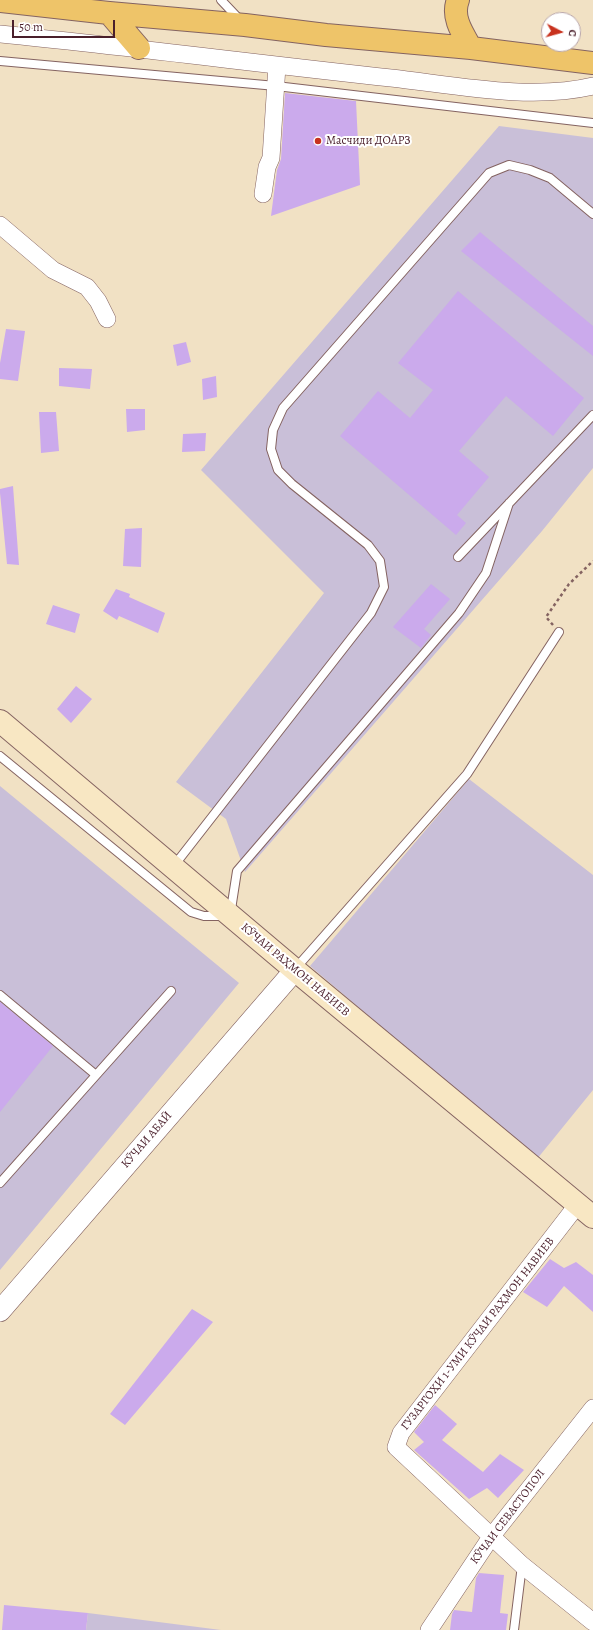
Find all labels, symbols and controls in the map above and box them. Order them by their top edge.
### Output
scale bar [14,12,117,38]
north arrow [541,12,581,52]
text: 50 m [19,19,43,35]
text: С [565,29,580,37]
place label: Масчиди ДОАРЗ [326,134,411,148]
marker: Масчиди ДОАРЗ [313,136,323,146]
street label: КӮЧАИ РАҲМОН НАБИЕВ [238,920,352,1020]
street label: КӮЧАИ АБАӢ [119,1109,175,1171]
street label: ГУЗАРГОҲИ 1-УМИ КӮЧАИ РАҲМОН НАВИЕВ [398,1235,558,1433]
street label: КӮЧАИ СЕВАСТОПОЛ [468,1467,548,1567]

